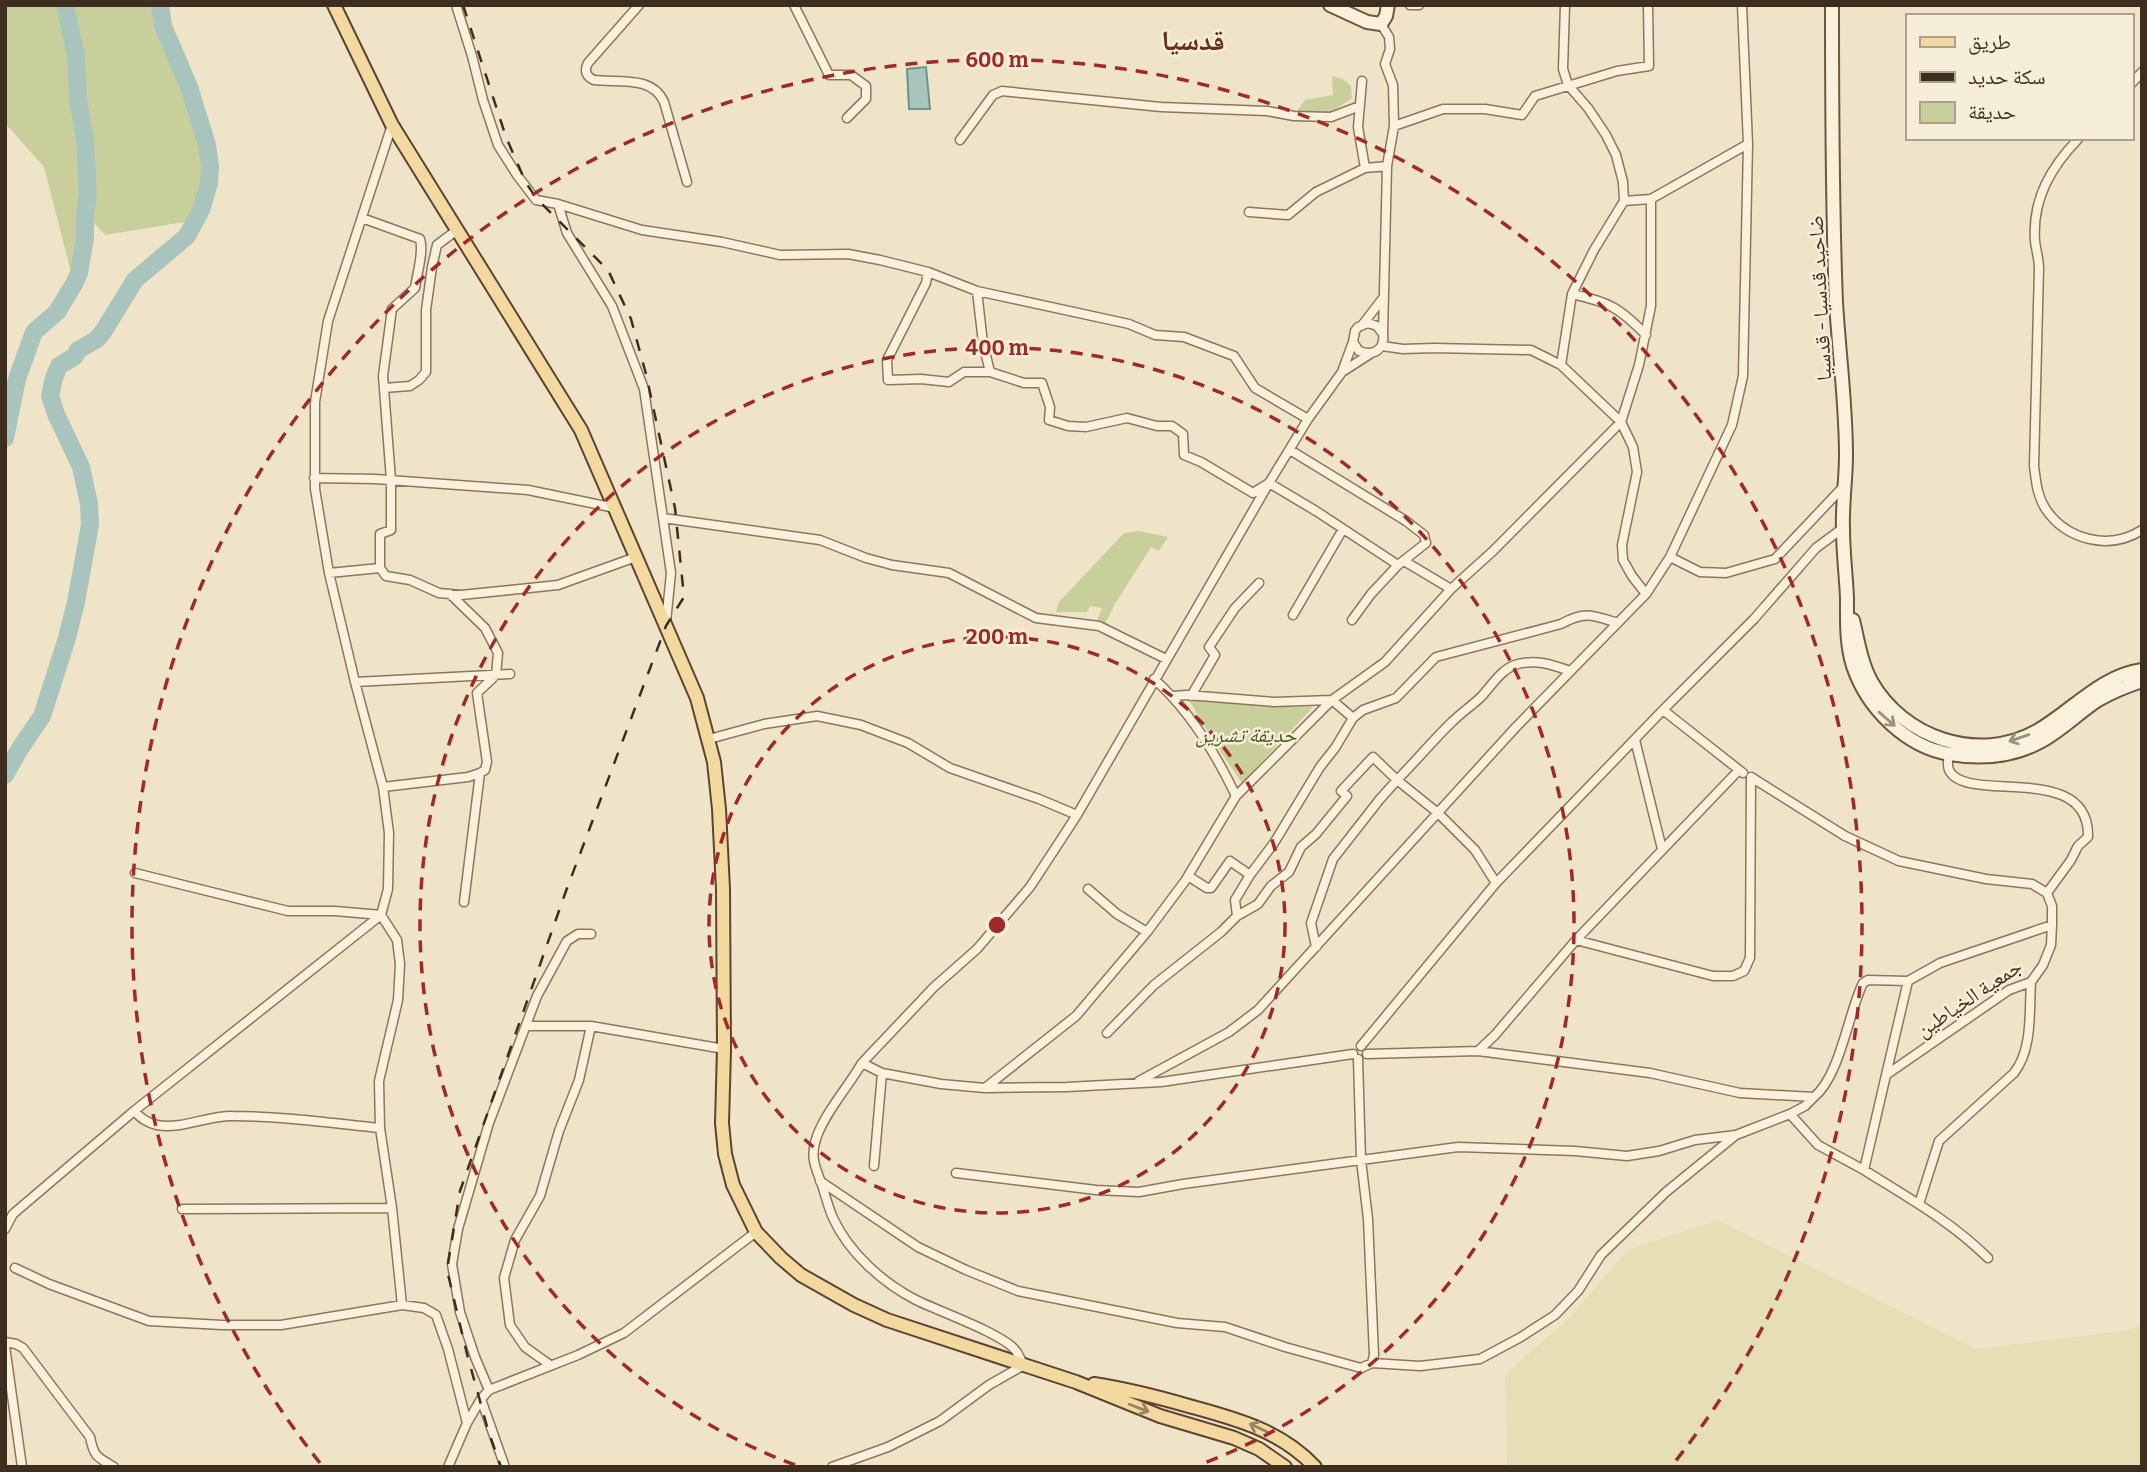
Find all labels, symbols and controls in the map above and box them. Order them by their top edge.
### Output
legend [1906,14,2133,140]
district label: قدسيا [1161,24,1225,57]
text: طريق [1968,29,2011,55]
text: 600 m [966,47,1028,73]
text: سكة حديد [1968,64,2046,90]
text: حديقة [1968,99,2016,125]
street label: ضاحيد قدسيا - قدسيا [1803,215,1837,381]
text: 400 m [965,335,1029,361]
text: 200 m [966,624,1028,650]
one-way arrow [1878,711,1896,727]
park label: حديقة تشرين [1195,722,1297,748]
one-way arrow [2008,733,2030,745]
centre of rings [985,913,1009,937]
street label: جمعية الخياطين [1911,953,2027,1043]
one-way arrow [1128,1402,1150,1415]
one-way arrow [1249,1421,1271,1434]

